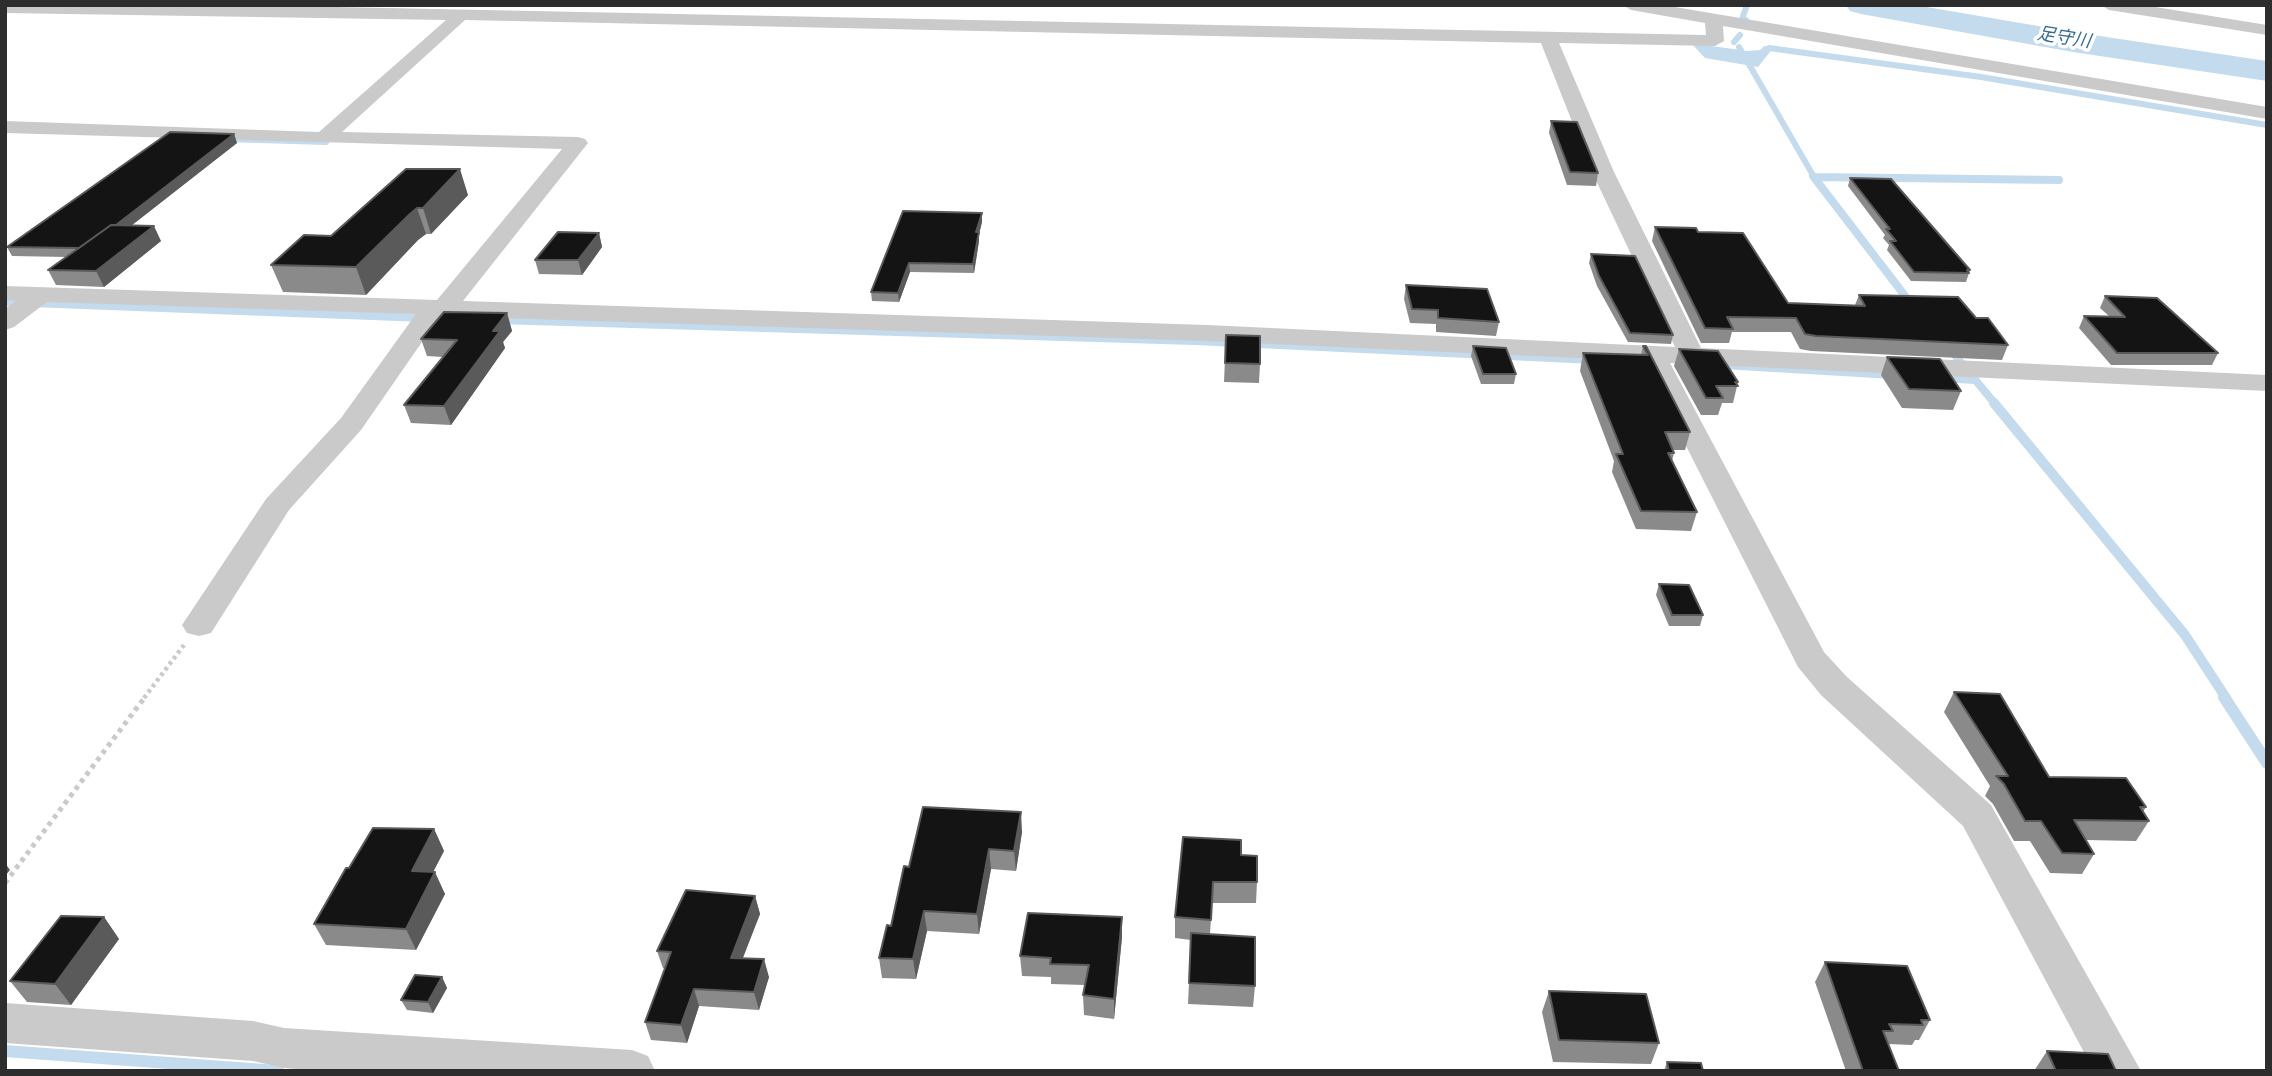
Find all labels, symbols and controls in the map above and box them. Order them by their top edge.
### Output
water label: 足守川 [2036,23,2092,53]

